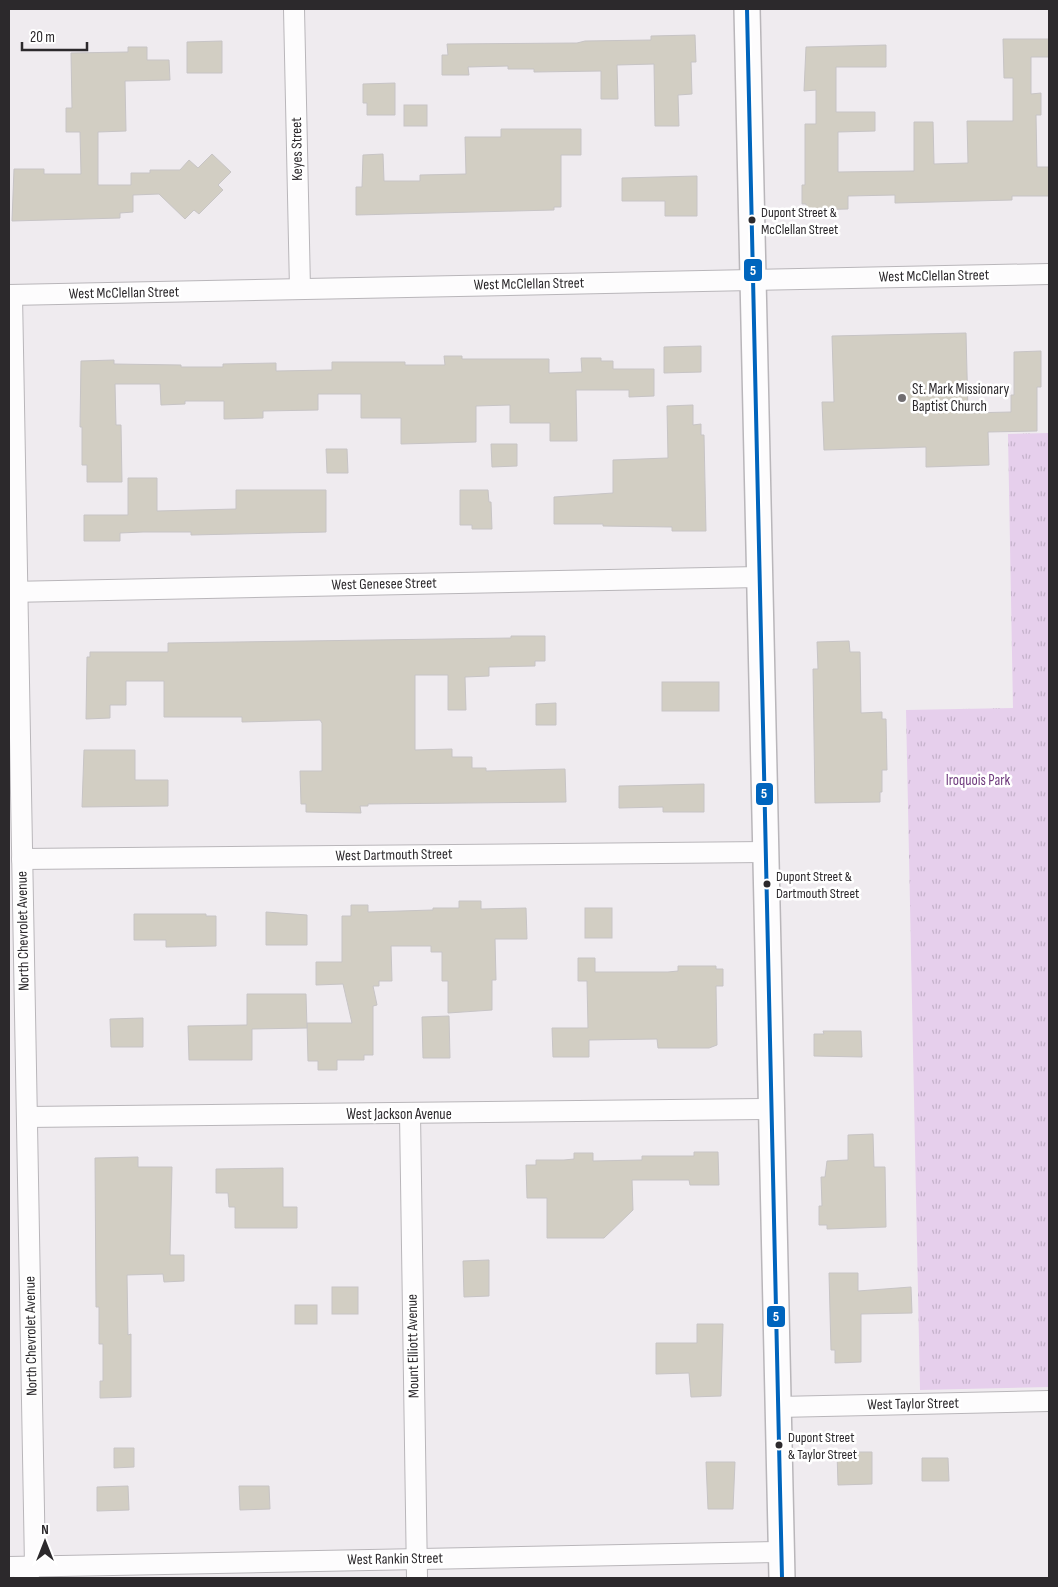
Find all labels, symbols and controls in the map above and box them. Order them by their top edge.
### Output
scale bar [22,20,88,52]
text: 20 m [30,28,55,47]
street label: Keyes Street [287,117,307,181]
place label: Dupont Street & McClellan Street [761,204,838,238]
marker: Dupont Street & McClellan Street [747,215,757,225]
line badge: 5 [743,258,763,282]
text: 5 [750,262,756,279]
street label: West McClellan Street [878,266,990,286]
street label: West McClellan Street [473,274,585,294]
street label: West McClellan Street [68,283,180,303]
place label: St. Mark Missionary Baptist Church [912,380,1009,416]
marker: St. Mark Missionary Baptist Church [896,392,908,404]
street label: West Genesee Street [331,574,437,594]
park label: Iroquois Park [946,771,1011,790]
line badge: 5 [755,782,774,806]
text: 5 [761,785,767,802]
street label: West Dartmouth Street [335,844,453,866]
place label: Dupont Street & Dartmouth Street [776,868,859,902]
street label: North Chevrolet Avenue [12,871,34,991]
marker: Dupont Street & Dartmouth Street [762,879,772,889]
street label: West Jackson Avenue [346,1105,452,1124]
street label: North Chevrolet Avenue [20,1276,42,1396]
street label: Mount Elliott Avenue [403,1294,423,1398]
line badge: 5 [766,1305,786,1328]
text: 5 [773,1308,779,1325]
street label: West Taylor Street [867,1394,959,1414]
place label: Dupont Street & Taylor Street [788,1429,857,1463]
marker: Dupont Street & Taylor Street [774,1440,784,1450]
north arrow [20,1517,70,1567]
text: N [41,1521,49,1538]
street label: West Rankin Street [347,1549,443,1569]

